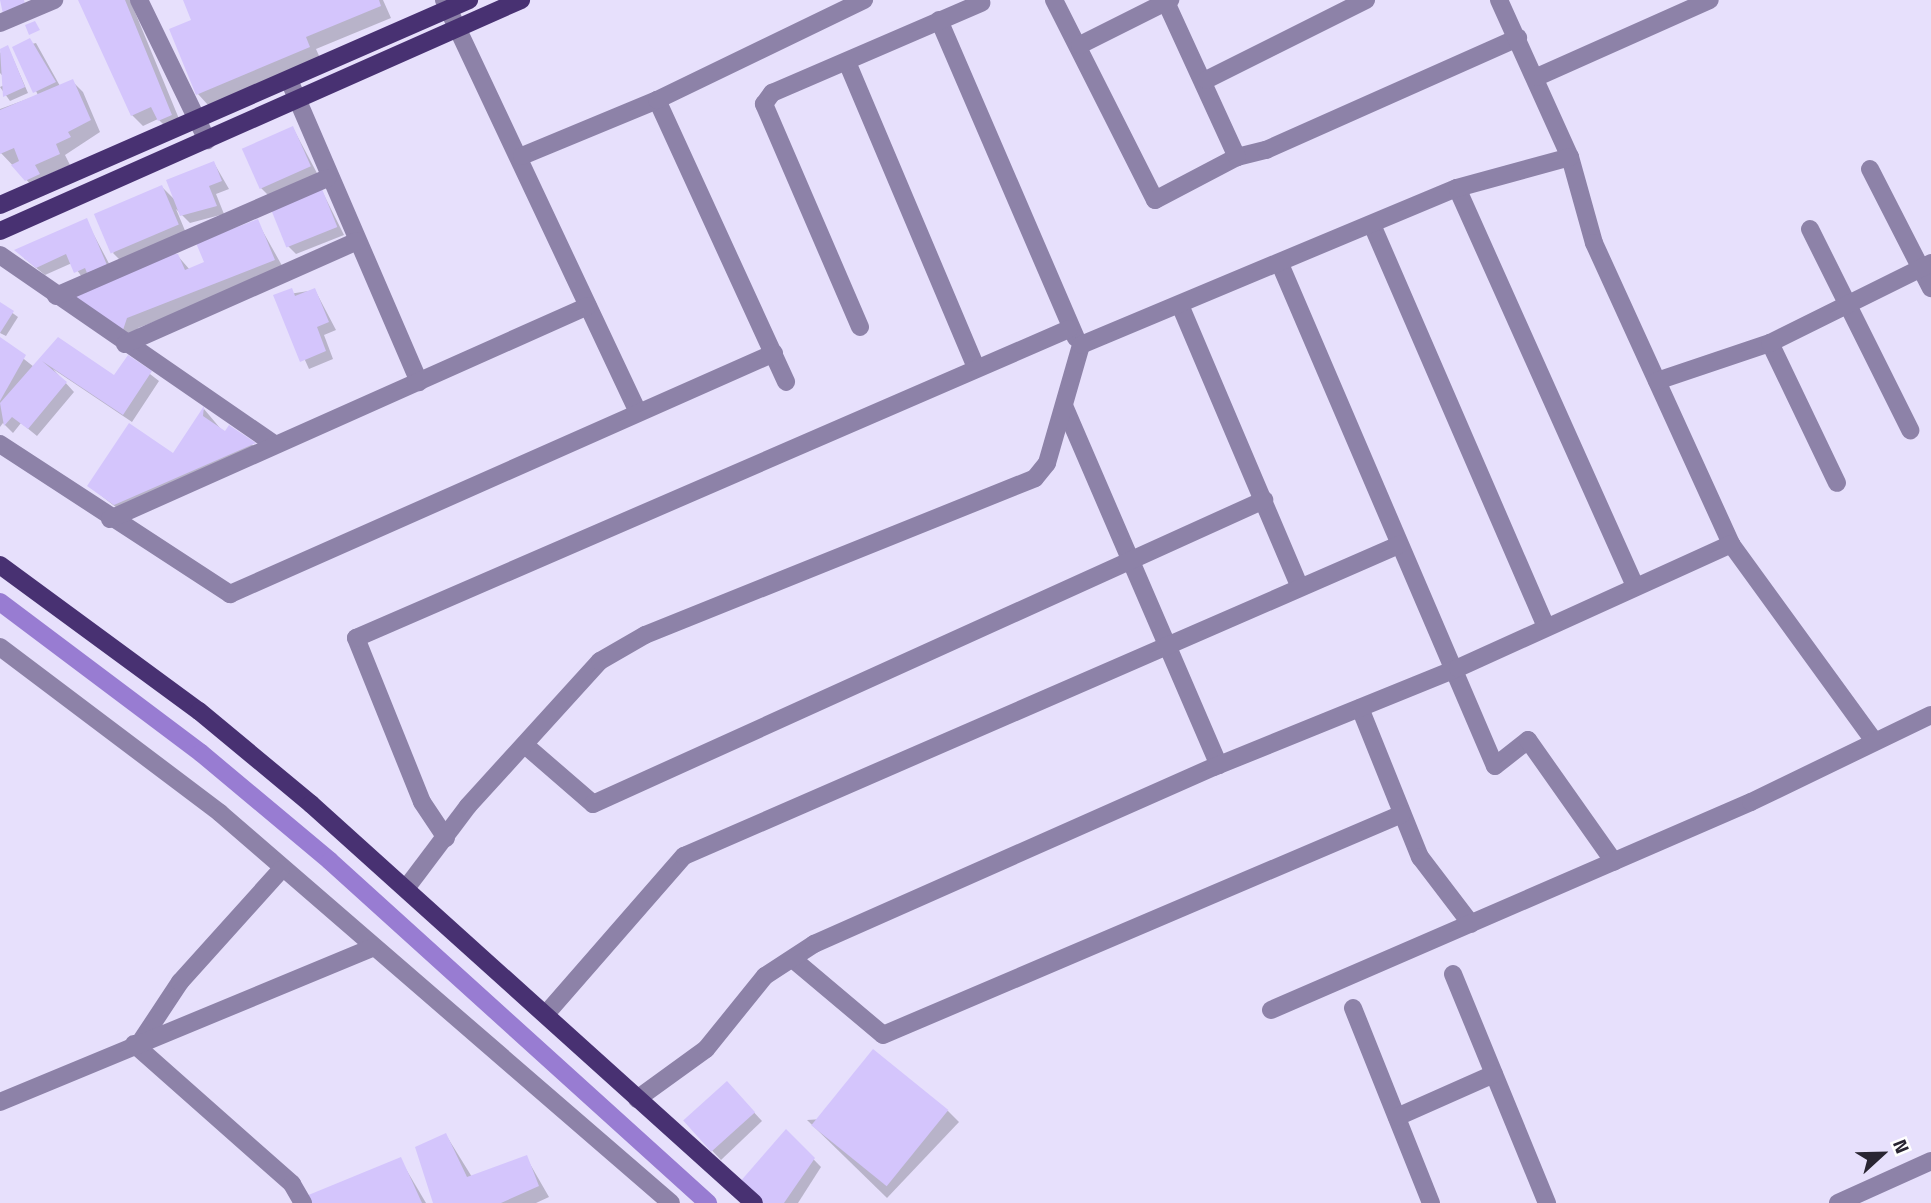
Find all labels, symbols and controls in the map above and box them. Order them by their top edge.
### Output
north arrow [1847,1119,1917,1189]
text: N [1886,1134,1918,1157]

